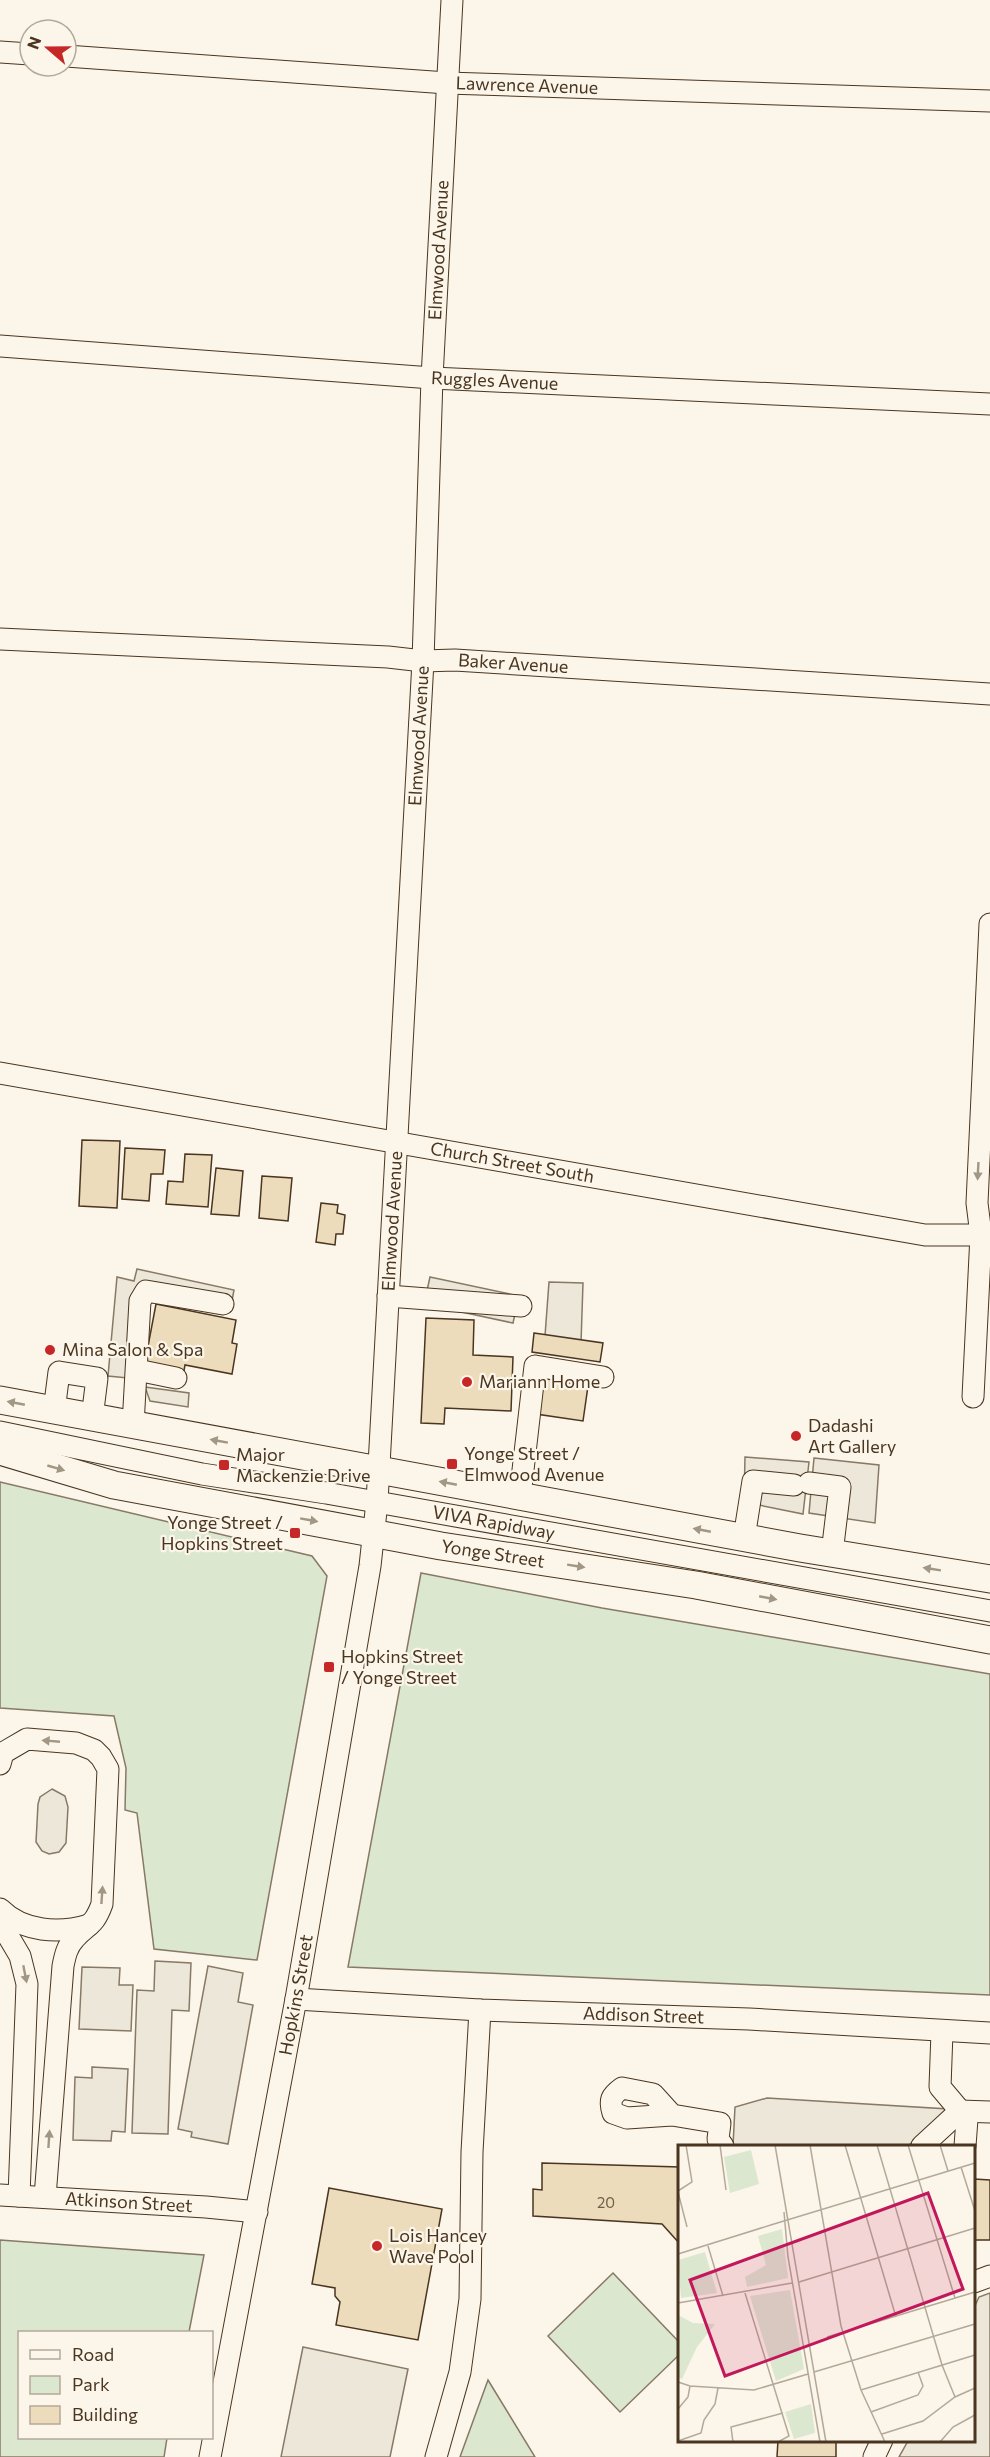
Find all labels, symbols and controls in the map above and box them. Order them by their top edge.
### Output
north arrow [18,18,78,78]
text: N [22,34,44,52]
street label: Lawrence Avenue [455,71,599,98]
street label: Elmwood Avenue [423,180,452,321]
street label: Ruggles Avenue [431,366,559,394]
street label: Baker Avenue [457,648,569,677]
street label: Elmwood Avenue [403,665,433,806]
street label: Church Street South [429,1137,596,1187]
street label: Elmwood Avenue [377,1150,406,1292]
one-way arrow [974,1161,983,1180]
place label: Mina Salon & Spa [62,1338,203,1360]
marker: Mina Salon & Spa [43,1343,57,1357]
place label: Mariann Home [479,1370,600,1392]
marker: Mariann Home [460,1375,474,1389]
one-way arrow [7,1398,26,1407]
place label: Dadashi Art Gallery [808,1414,896,1457]
marker: Dadashi Art Gallery [789,1429,803,1443]
one-way arrow [209,1436,228,1445]
place label: Yonge Street / Elmwood Avenue [464,1442,604,1485]
place label: Major Mackenzie Drive [236,1443,371,1486]
marker: Yonge Street / Elmwood Avenue [445,1457,459,1471]
marker: Major Mackenzie Drive [217,1458,231,1472]
one-way arrow [47,1464,65,1473]
one-way arrow [438,1478,457,1487]
street label: VIVA Rapidway [431,1500,557,1544]
place label: Yonge Street / Hopkins Street [161,1511,283,1554]
one-way arrow [299,1516,318,1525]
one-way arrow [692,1525,711,1534]
marker: Yonge Street / Hopkins Street [288,1526,302,1540]
street label: Yonge Street [440,1534,546,1572]
one-way arrow [567,1562,586,1571]
one-way arrow [923,1565,942,1574]
one-way arrow [759,1594,778,1603]
place label: Hopkins Street / Yonge Street [341,1645,463,1688]
marker: Hopkins Street / Yonge Street [322,1660,336,1674]
one-way arrow [42,1736,61,1746]
one-way arrow [97,1886,107,1905]
street label: Hopkins Street [274,1933,317,2057]
one-way arrow [21,1965,30,1984]
street label: Addison Street [583,2001,705,2027]
one-way arrow [44,2130,54,2149]
inset map [678,2145,975,2442]
street label: Atkinson Street [65,2187,193,2216]
house number: 20 [597,2193,615,2211]
place label: Lois Hancey Wave Pool [389,2224,487,2267]
marker: Lois Hancey Wave Pool [370,2239,384,2253]
legend [18,2331,213,2439]
text: Road [72,2343,114,2365]
text: Park [72,2373,110,2395]
text: Building [72,2403,138,2425]

